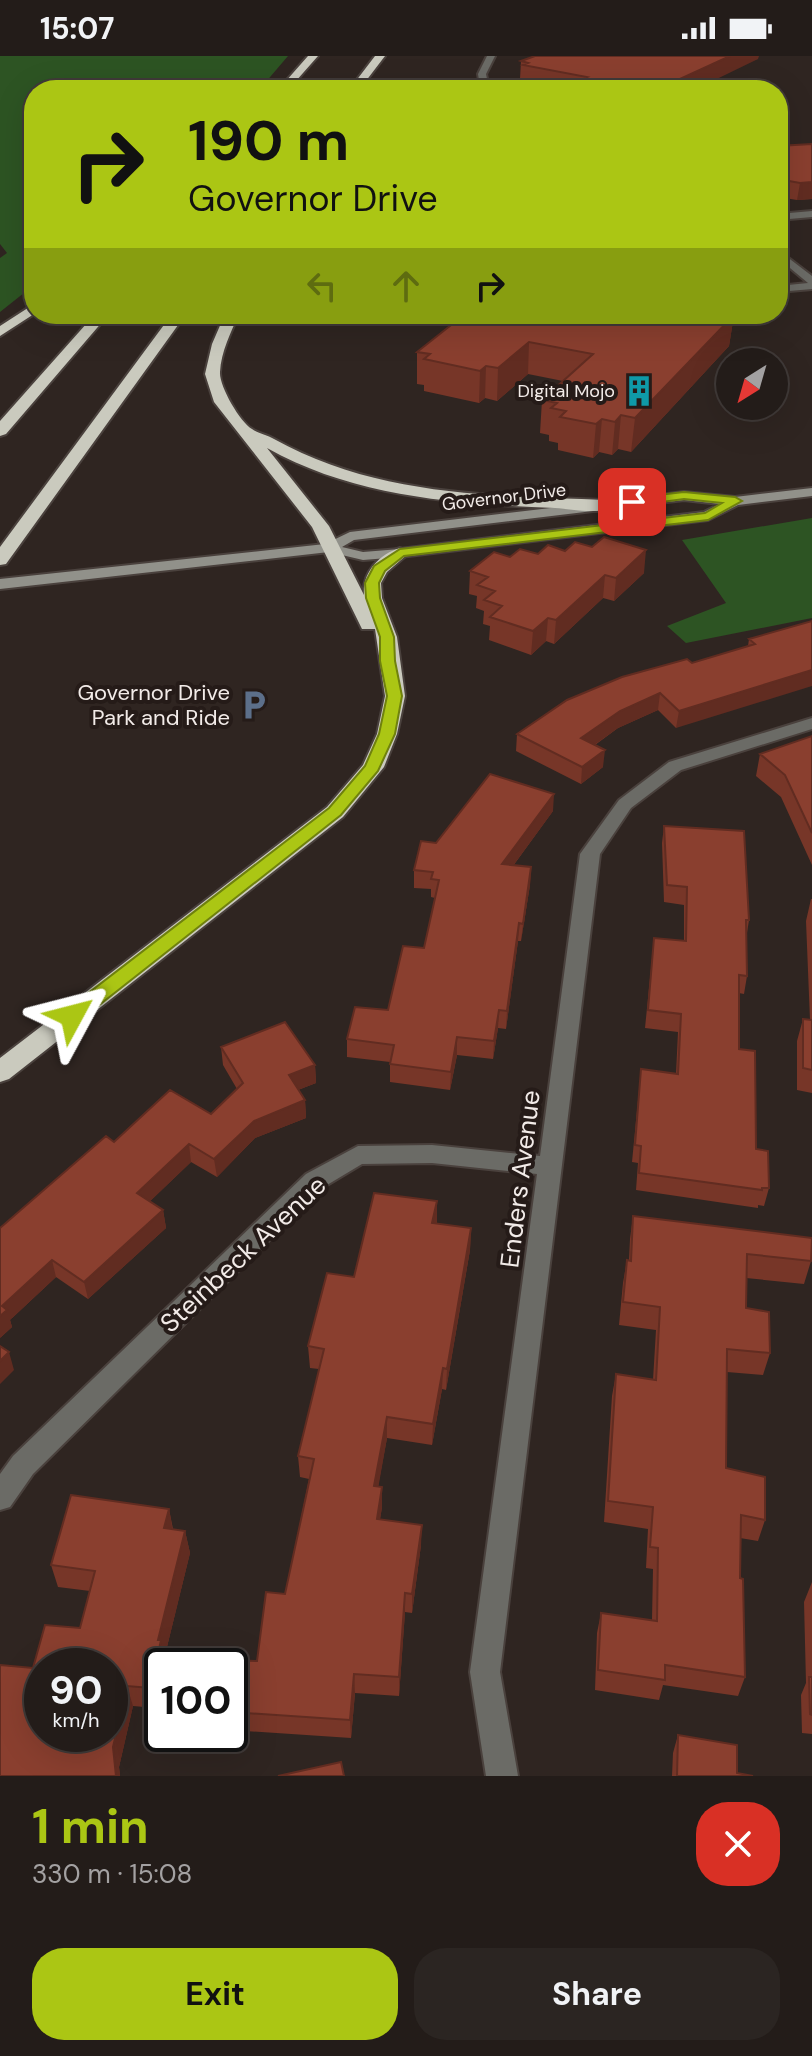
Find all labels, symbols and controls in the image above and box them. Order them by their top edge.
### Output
text: 15:07 [40,9,114,48]
text: 190 m [188,104,349,177]
icon: right [56,112,160,216]
text: Governor Drive [188,175,438,222]
icon: left [300,264,344,308]
icon: ahead [384,264,428,308]
icon: right [468,264,512,308]
north arrow [716,348,788,420]
map controls [716,348,788,420]
building icon: Digital Mojo [622,374,656,408]
place label: Digital Mojo [517,379,615,403]
pin [598,468,666,536]
street label: Governor Drive [441,477,567,517]
icon: arrive [610,480,654,524]
place label: Governor Drive Park and Ride [77,678,230,732]
parking icon: Governor Drive Park and Ride [237,688,271,722]
position arrow [30,974,114,1058]
street label: Enders Avenue [492,1088,548,1270]
street label: Steinbeck Avenue [153,1168,333,1340]
speed limit sign: 100 [144,1648,248,1752]
text: 90 [49,1664,103,1716]
text: km/h [52,1707,100,1733]
text: 1 min [32,1795,149,1858]
button: close [696,1802,780,1886]
text: 330 m · 15:08 [32,1857,192,1891]
button: Exit [32,1948,398,2040]
button: Share [414,1948,780,2040]

